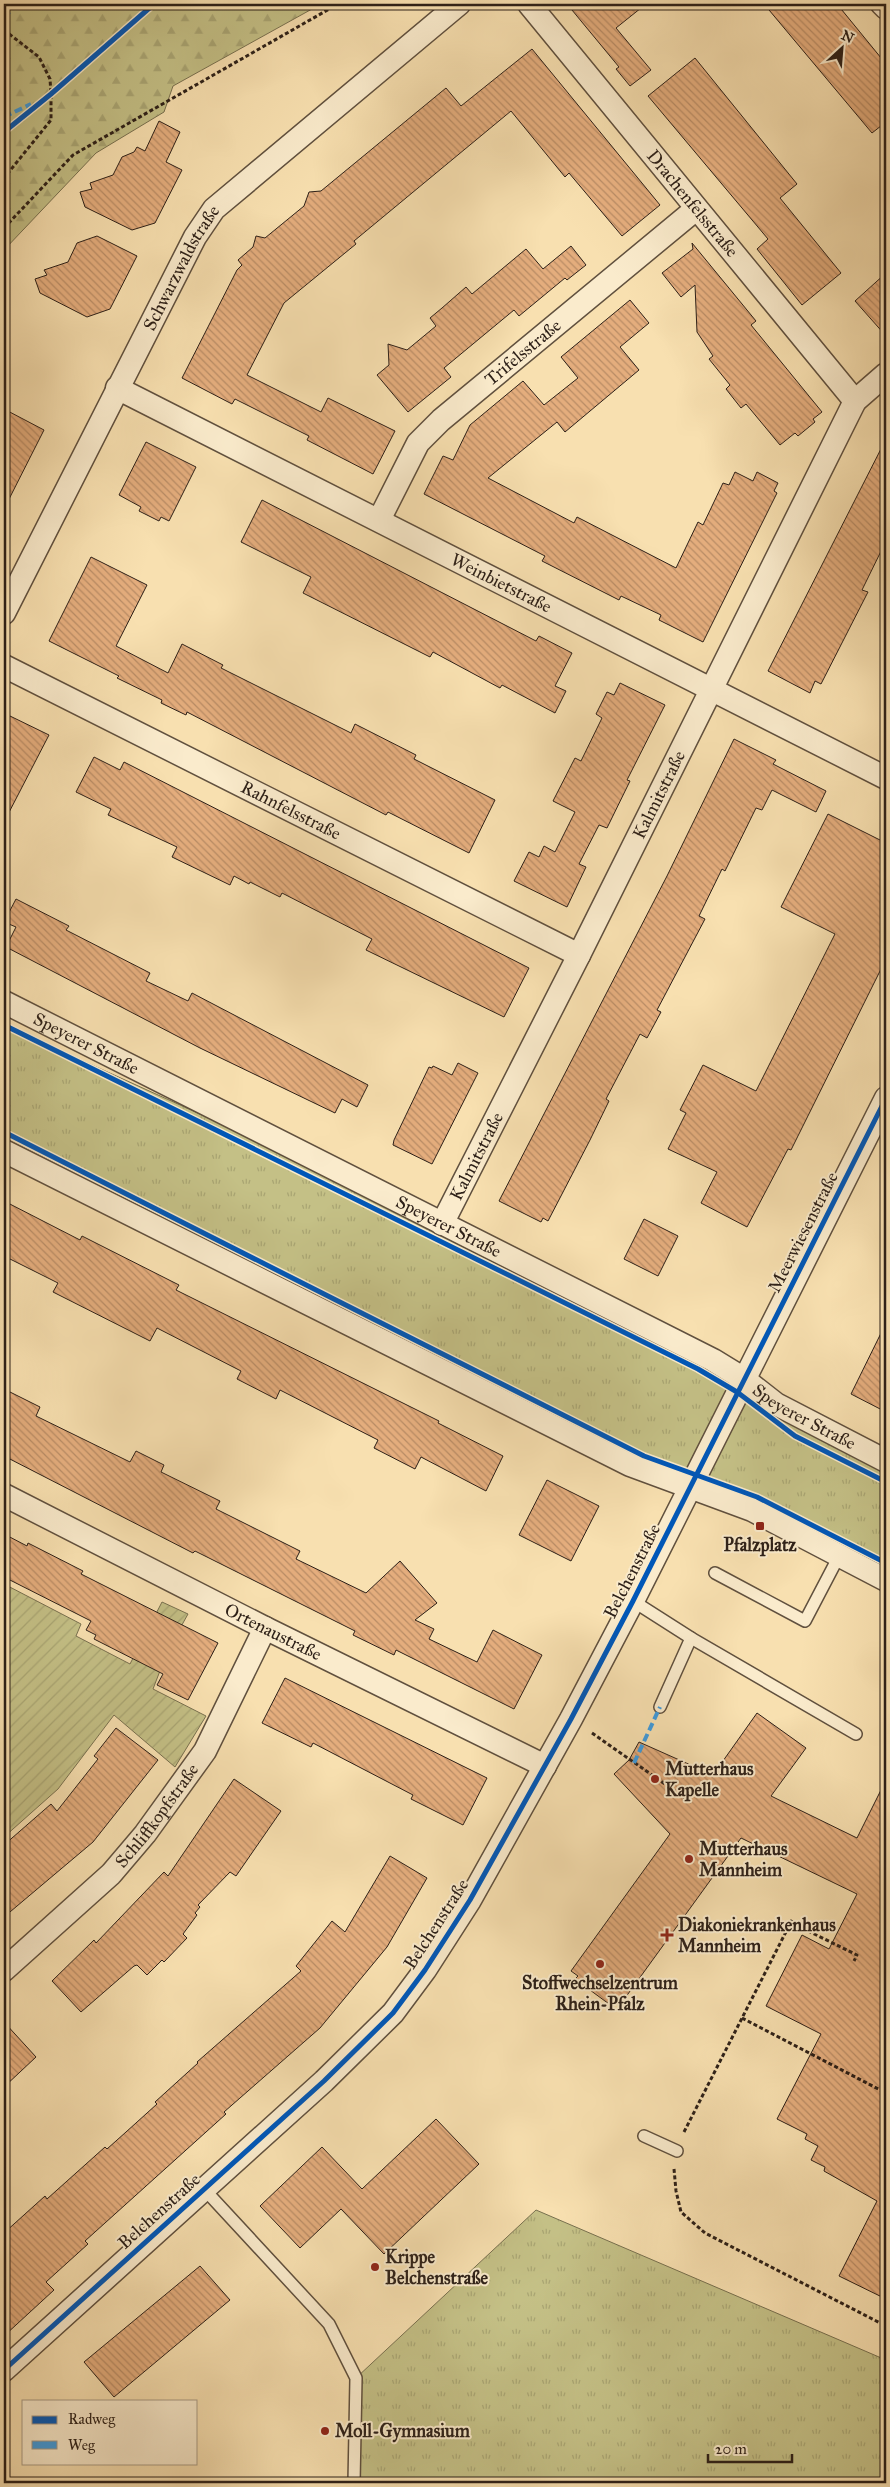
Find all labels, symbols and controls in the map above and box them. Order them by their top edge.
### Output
north arrow [818,22,868,72]
text: N [838,27,857,47]
street label: Drachenfelsstraße [642,145,743,262]
street label: Schwarzwaldstraße [138,201,224,334]
street label: Trifelsstraße [480,314,565,390]
street label: Weinbietstraße [447,548,555,618]
street label: Kalmitstraße [628,747,690,842]
street label: Rahnfelsstraße [237,776,344,844]
street label: Speyerer Straße [30,1008,143,1079]
street label: Kalmitstraße [445,1109,508,1204]
street label: Meerwiesenstraße [763,1168,843,1296]
street label: Speyerer Straße [392,1191,505,1262]
street label: Speyerer Straße [748,1379,860,1454]
street label: Belchenstraße [599,1520,665,1622]
marker: Pfalzplatz [754,1520,766,1532]
place label: Pfalzplatz [723,1534,797,1557]
street label: Ortenaustraße [221,1598,325,1665]
place label: Mutterhaus Kapelle [665,1758,754,1802]
street label: Schliffkopfstraße [110,1759,203,1872]
marker: Mutterhaus Kapelle [649,1773,661,1785]
place label: Mutterhaus Mannheim [699,1838,788,1881]
marker: Mutterhaus Mannheim [683,1853,695,1865]
street label: Belchenstraße [399,1875,473,1973]
place label: Diakoniekrankenhaus Mannheim [678,1914,836,1957]
marker: Diakoniekrankenhaus Mannheim [660,1928,674,1942]
marker: Stoffwechselzentrum Rhein-Pfalz [594,1958,606,1970]
place label: Stoffwechselzentrum Rhein-Pfalz [522,1972,679,2015]
street label: Belchenstraße [113,2168,205,2254]
place label: Krippe Belchenstraße [385,2246,489,2289]
marker: Krippe Belchenstraße [369,2261,381,2273]
legend [22,2400,198,2464]
text: Radweg [68,2410,116,2428]
place label: Moll-Gymnasium [335,2420,471,2443]
marker: Moll-Gymnasium [319,2425,331,2437]
scale bar [708,2432,791,2464]
text: Weg [68,2436,96,2454]
text: 20 m [715,2440,747,2458]

